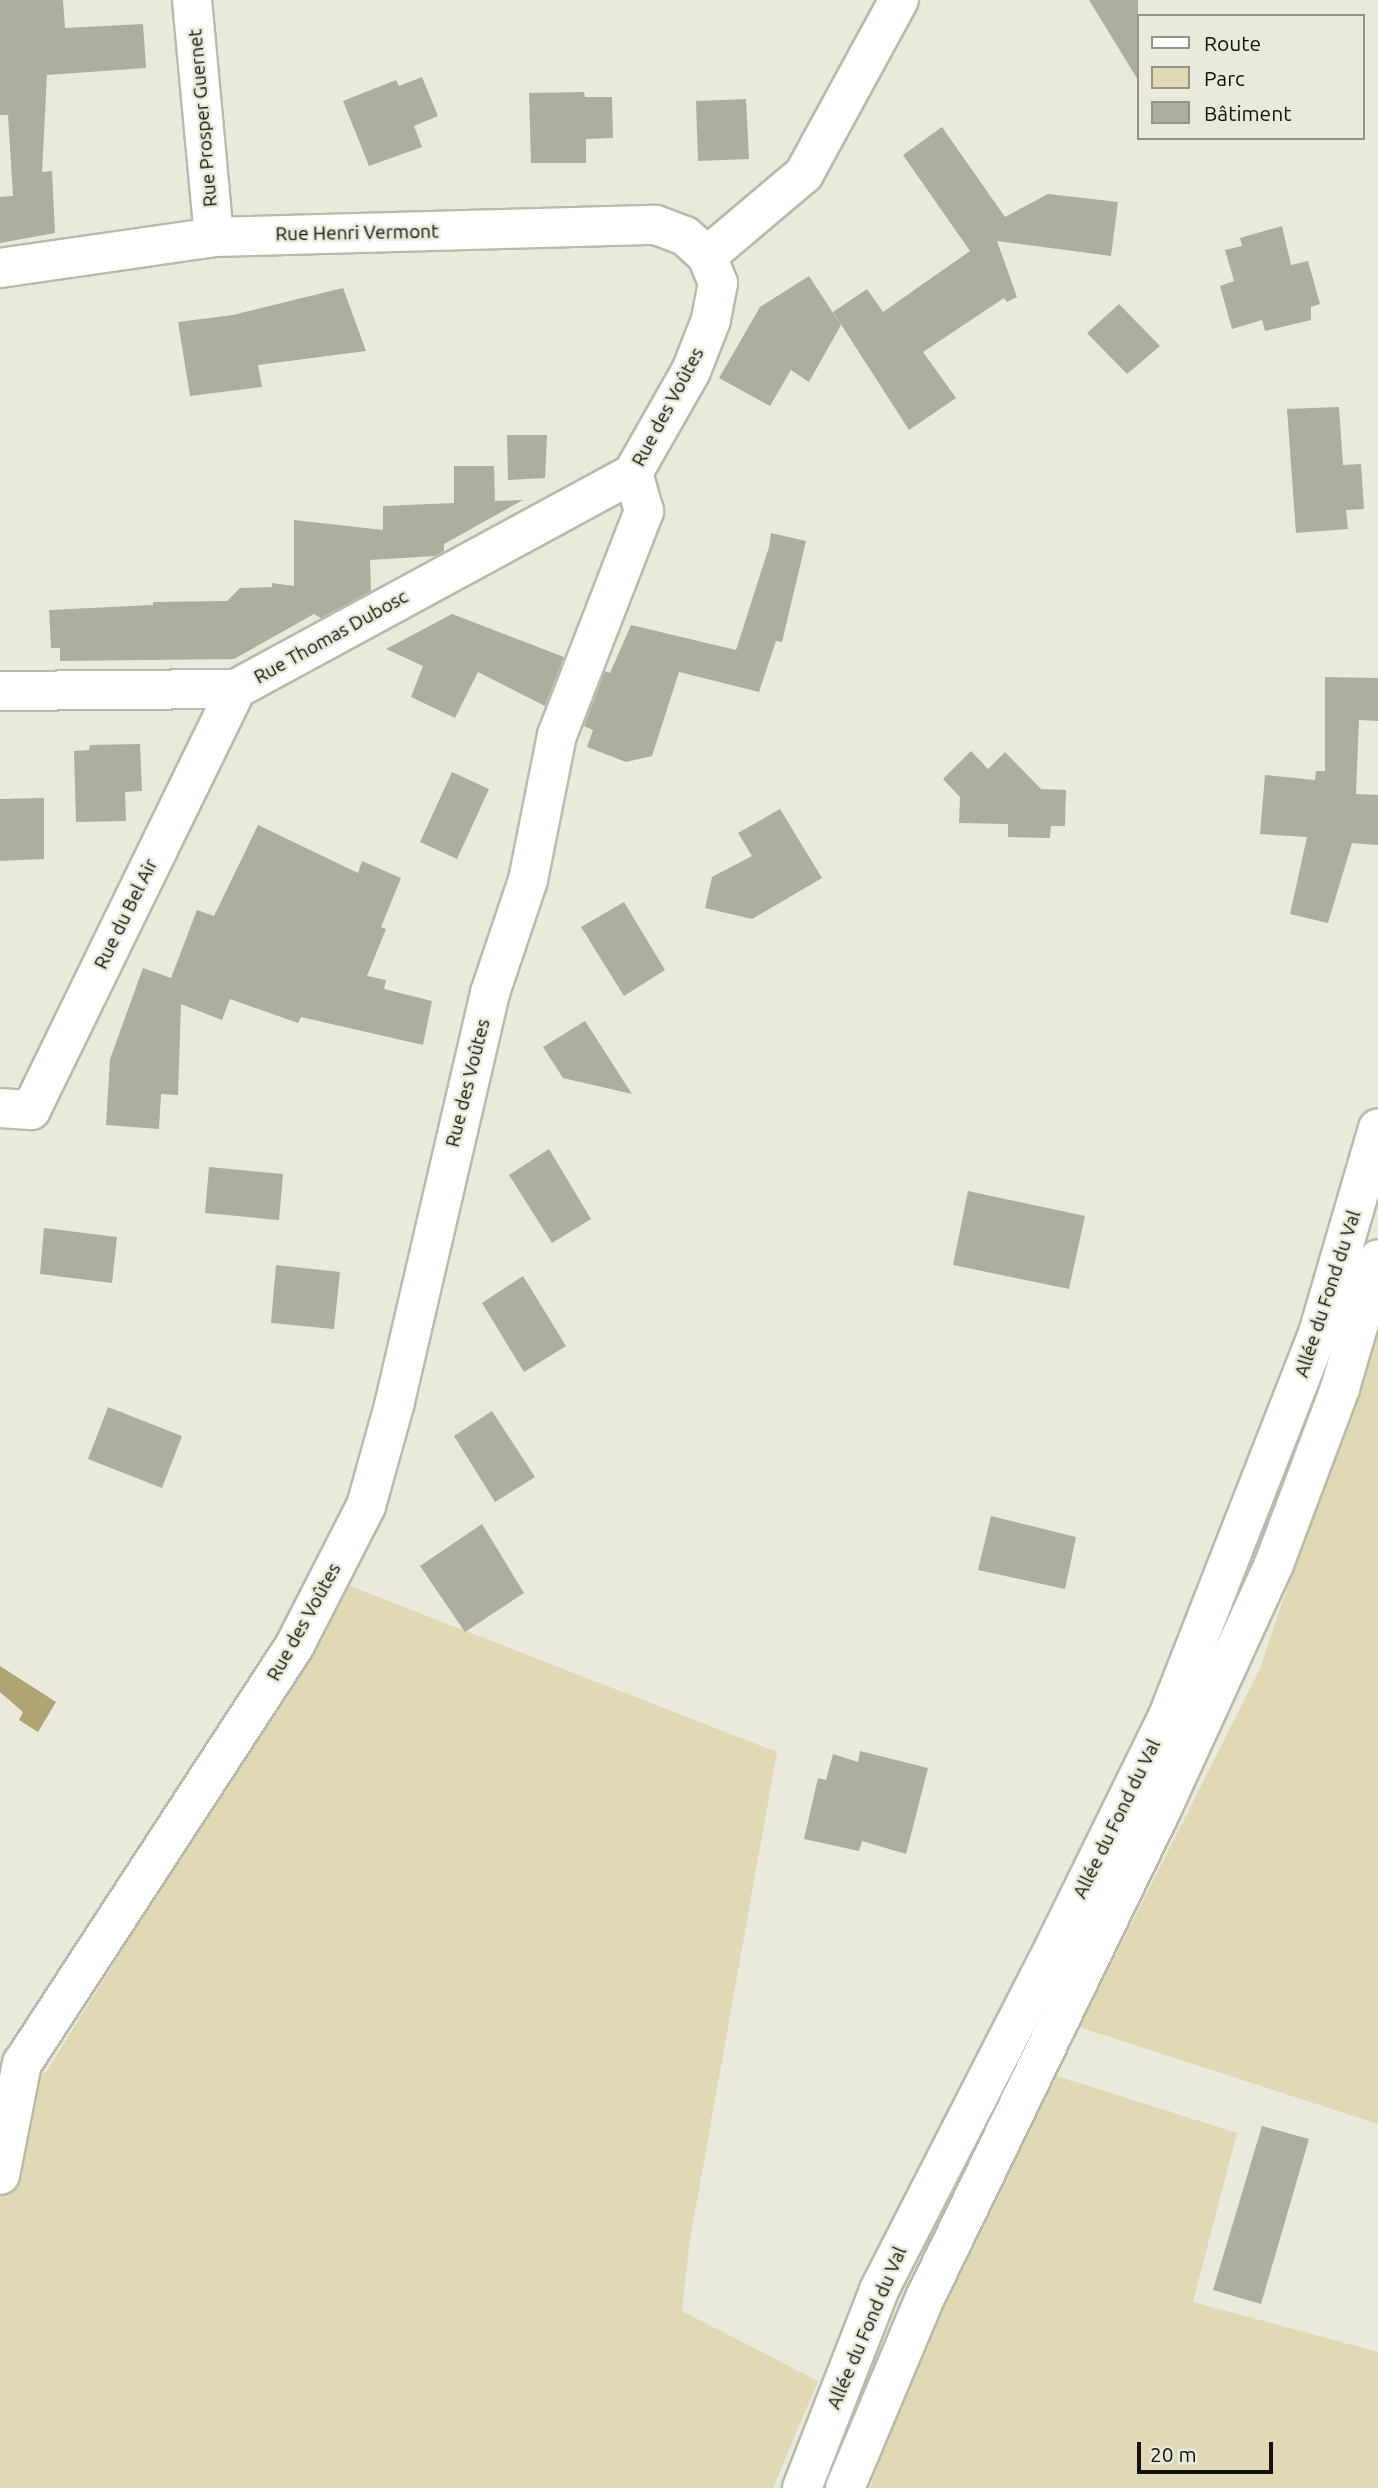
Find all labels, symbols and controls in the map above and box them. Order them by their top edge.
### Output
legend [1136,14,1364,140]
street label: Rue Prosper Guernet [184,28,222,208]
text: Route [1204,31,1261,55]
text: Parc [1204,66,1245,90]
text: Bâtiment [1204,101,1291,125]
street label: Rue Henri Vermont [275,220,439,246]
street label: Rue des Voûtes [627,344,709,470]
street label: Rue Thomas Dubosc [250,585,412,689]
street label: Rue du Bel Air [89,855,163,973]
street label: Rue des Voûtes [441,1017,495,1149]
street label: Allée du Fond du Val [1290,1208,1366,1380]
street label: Rue des Voûtes [262,1559,346,1685]
street label: Allée du Fond du Val [1069,1736,1165,1902]
street label: Allée du Fond du Val [822,2243,912,2413]
scale bar [1140,2428,1276,2472]
text: 20 m [1150,2442,1197,2466]

